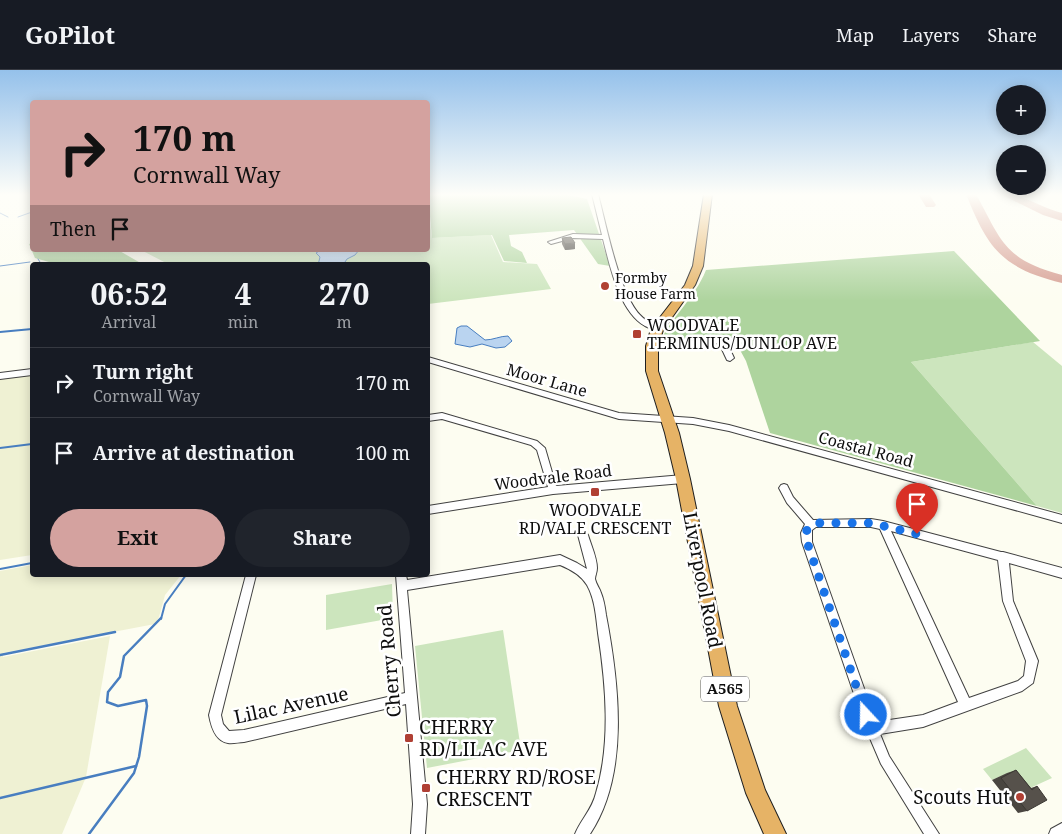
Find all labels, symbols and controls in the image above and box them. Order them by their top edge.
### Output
text: GoPilot [25,18,115,51]
text: Map [836,23,874,47]
text: Layers [902,23,960,47]
text: Share [988,23,1037,47]
map controls [996,85,1046,195]
button: + [996,85,1046,135]
text: 170 m [133,114,236,161]
icon: right [50,120,115,185]
button: − [996,145,1046,195]
text: Cornwall Way [133,159,280,189]
icon: arrive [106,215,134,243]
text: Then [50,216,96,242]
place label: Formby House Farm [615,268,696,303]
text: 06:52 [90,273,167,314]
text: 4 [235,273,251,314]
text: 270 [319,273,370,314]
marker: Formby House Farm [599,280,611,292]
text: Arrival [102,311,156,333]
text: min [228,311,258,333]
text: m [337,311,352,333]
place label: WOODVALE TERMINUS/DUNLOP AVE [647,314,837,354]
marker: WOODVALE TERMINUS/DUNLOP AVE [631,328,643,340]
street label: Moor Lane [504,358,590,402]
text: Turn right [93,359,193,385]
icon: right [50,369,78,397]
text: 170 m [355,370,410,396]
text: Cornwall Way [93,385,200,407]
street label: Coastal Road [816,426,916,472]
icon: arrive [50,439,78,467]
text: Arrive at destination [93,440,295,466]
text: 100 m [355,440,410,466]
street label: Woodvale Road [493,459,613,495]
pin [896,483,938,534]
marker: WOODVALE RD/VALE CRESCENT [589,486,601,498]
icon: arrive [903,490,931,518]
place label: WOODVALE RD/VALE CRESCENT [519,499,671,539]
button: Exit [50,509,225,567]
button: Share [235,509,410,567]
street label: Liverpool Road [677,510,729,651]
street label: Cherry Road [371,603,407,719]
road number: A565 [701,676,749,702]
street label: Lilac Avenue [231,680,351,730]
position arrow [839,688,891,740]
place label: CHERRY RD/LILAC AVE [419,714,548,762]
marker: CHERRY RD/LILAC AVE [403,732,415,744]
place label: CHERRY RD/ROSE CRESCENT [436,764,596,812]
marker: CHERRY RD/ROSE CRESCENT [420,782,432,794]
place label: Scouts Hut [913,784,1010,810]
marker: Scouts Hut [1014,791,1026,803]

